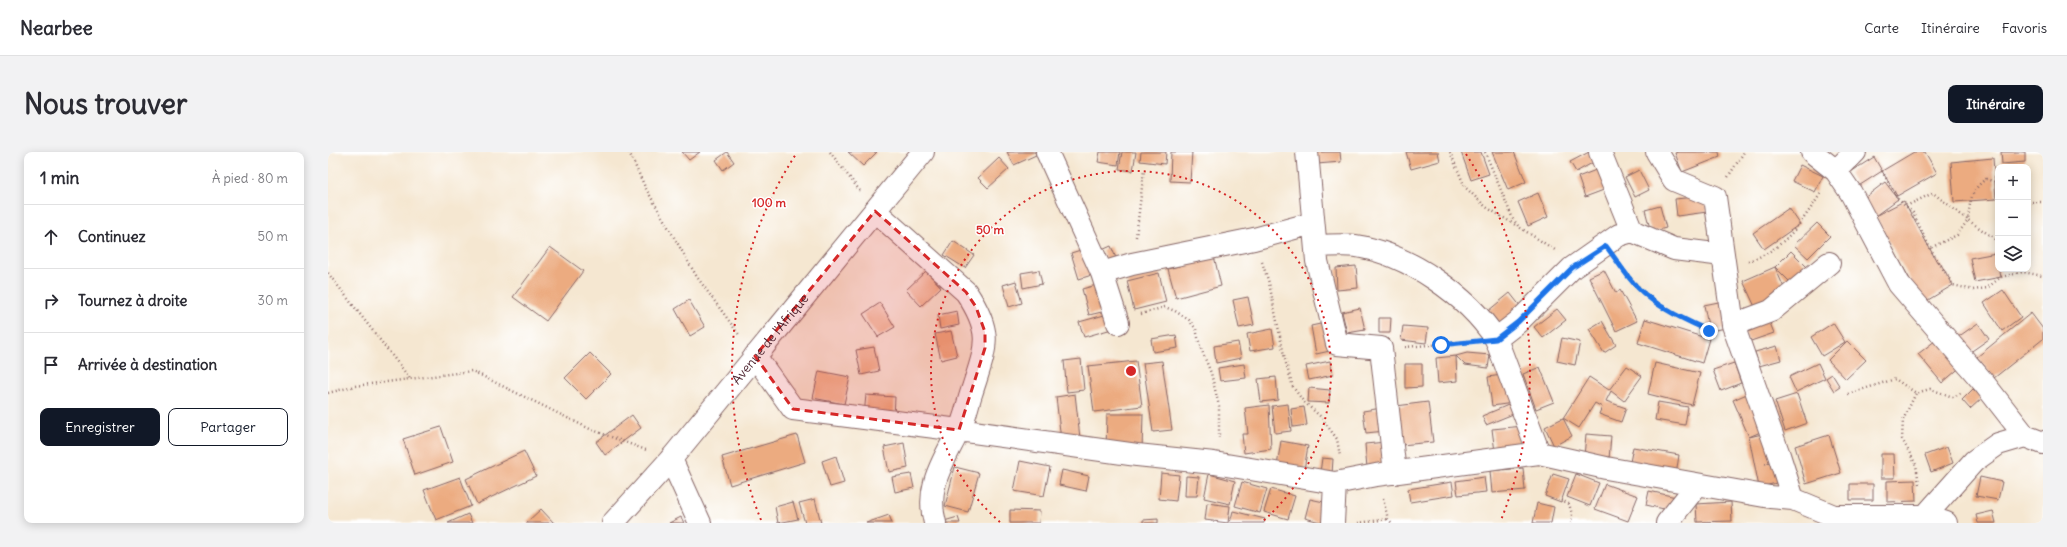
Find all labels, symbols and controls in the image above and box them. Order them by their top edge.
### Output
text: Nearbee [20,16,93,40]
text: Carte [1864,19,1899,37]
text: Itinéraire [1921,19,1980,37]
text: Favoris [2002,19,2047,37]
button: Itinéraire [1948,85,2043,123]
text: Nous trouver [24,86,187,122]
map controls [1995,164,2031,272]
button: + [1995,164,2031,200]
text: 1 min [40,167,79,189]
text: À pied · 80 m [212,170,288,187]
text: 100 m [752,195,786,210]
button: − [1995,200,2031,236]
text: 50 m [976,222,1005,237]
icon: ahead [40,226,62,248]
text: Continuez [78,227,146,246]
text: 50 m [257,228,288,245]
button: layers [1995,236,2031,272]
icon: right [40,290,62,312]
street label: Avenue de l'Afrique [728,290,812,388]
text: Tournez à droite [78,291,187,310]
text: 30 m [258,292,288,309]
route end [1700,322,1718,340]
route start [1432,336,1450,354]
icon: arrive [40,354,62,376]
text: Arrivée à destination [78,355,217,374]
centre of rings [1124,364,1138,378]
button: Enregistrer [40,408,160,446]
button: Partager [168,408,288,446]

